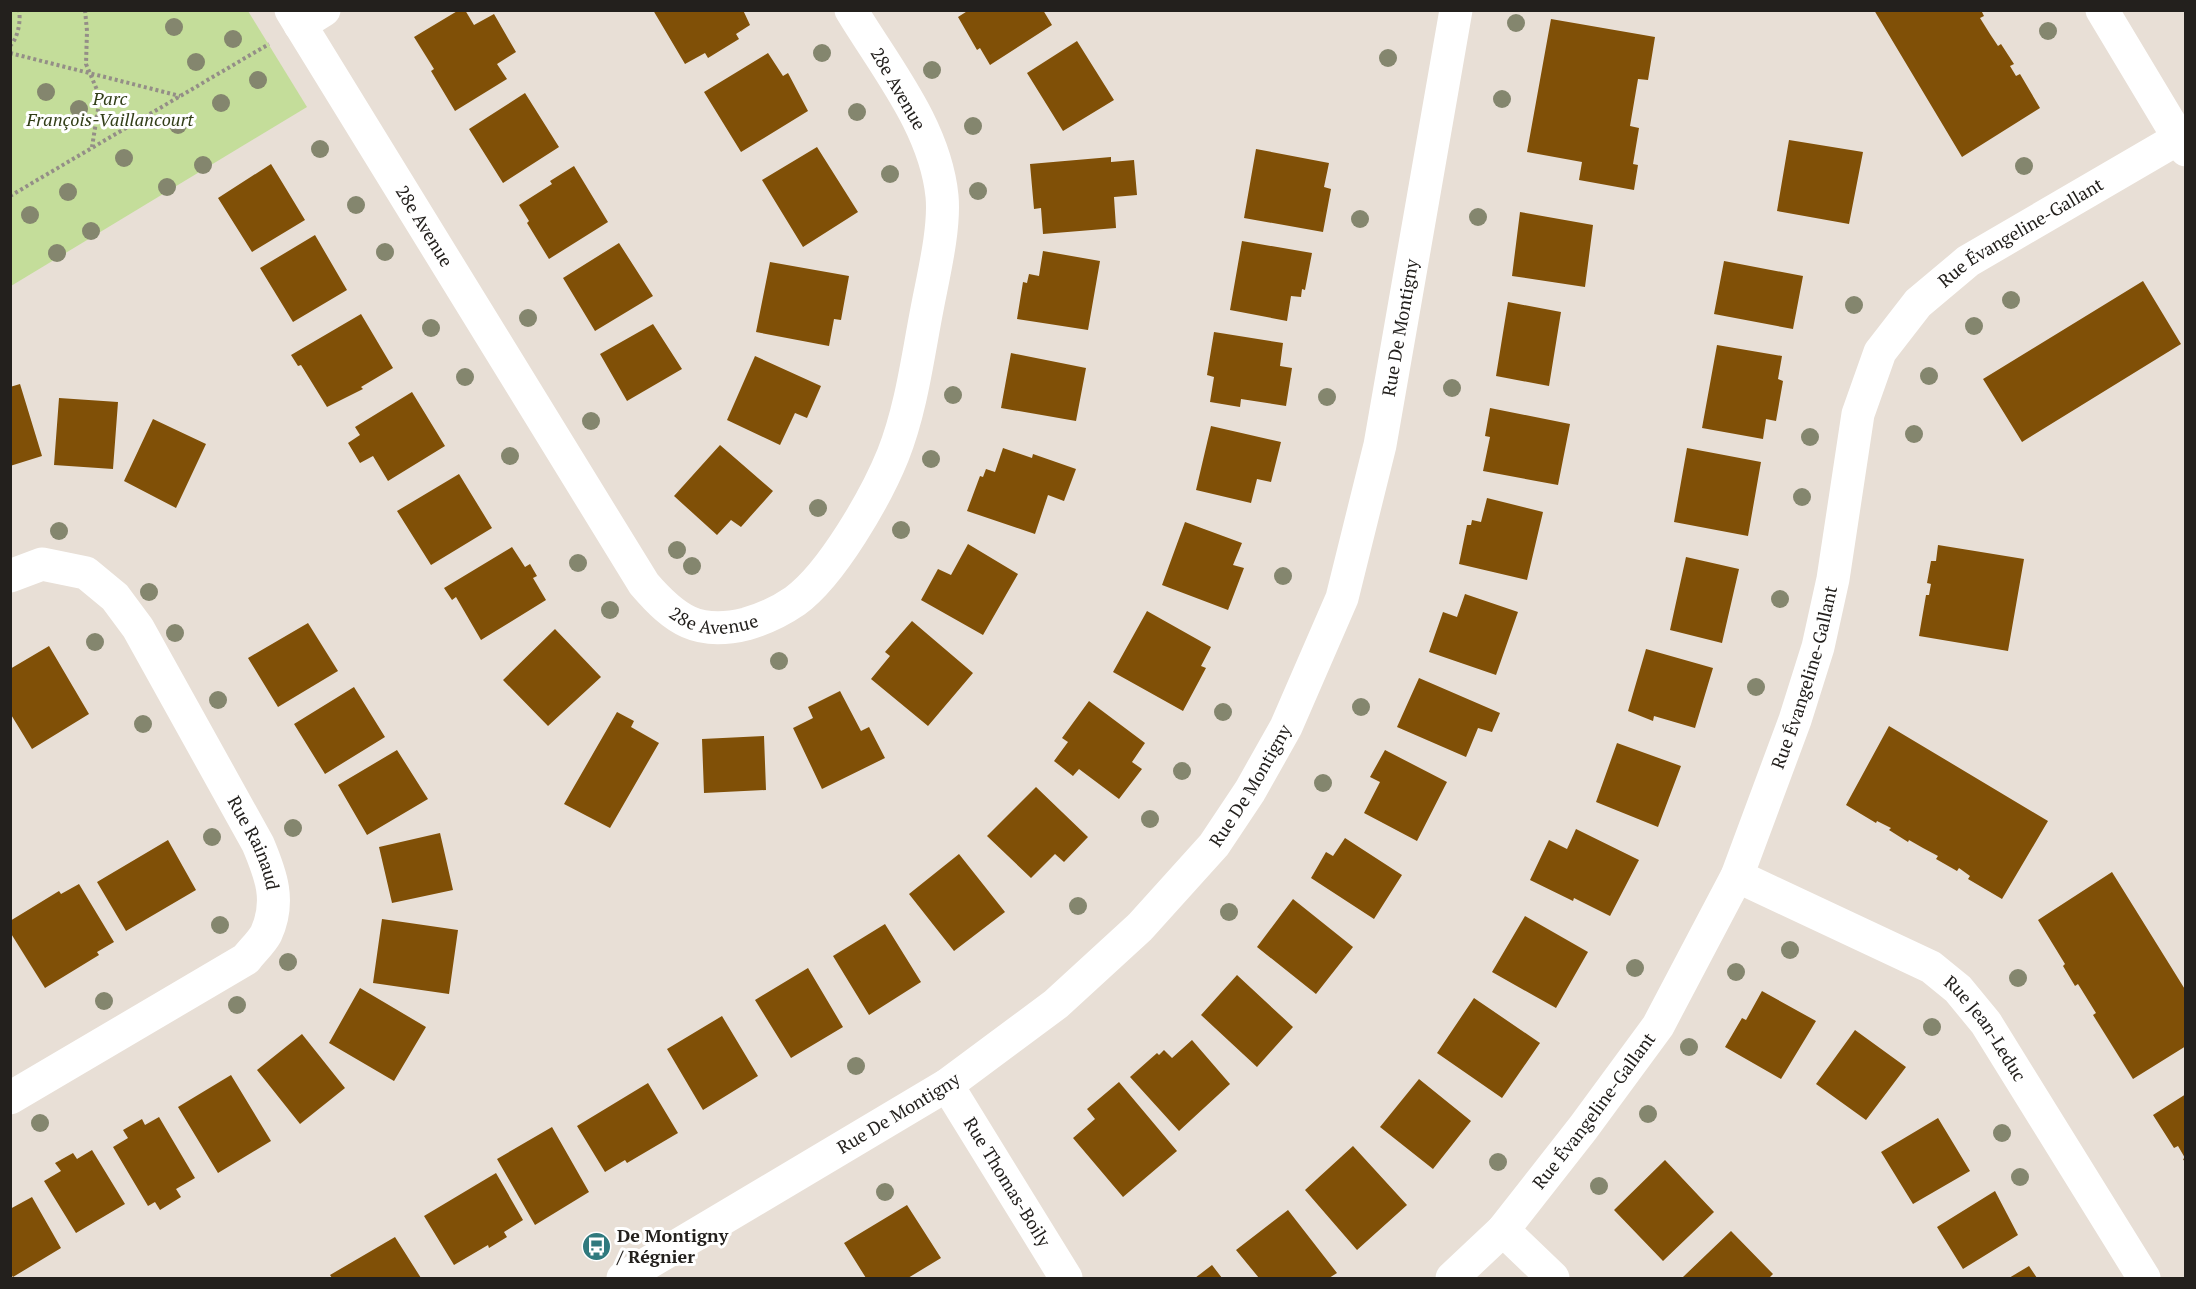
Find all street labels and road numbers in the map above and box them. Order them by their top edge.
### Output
street label: 28e Avenue [866,43,932,134]
street label: Rue Évangeline-Gallant [1932,172,2108,292]
street label: 28e Avenue [391,181,459,271]
street label: Rue De Montigny [1376,256,1423,398]
street label: Rue Évangeline-Gallant [1765,583,1842,772]
street label: 28e Avenue [665,601,761,639]
street label: Rue De Montigny [1203,719,1296,851]
street label: Rue Rainaud [223,791,286,892]
street label: Rue Jean-Leduc [1939,970,2032,1085]
street label: Rue Évangeline-Gallant [1527,1027,1660,1194]
street label: Rue De Montigny [832,1066,965,1159]
street label: Rue Thomas-Boily [959,1112,1057,1252]

